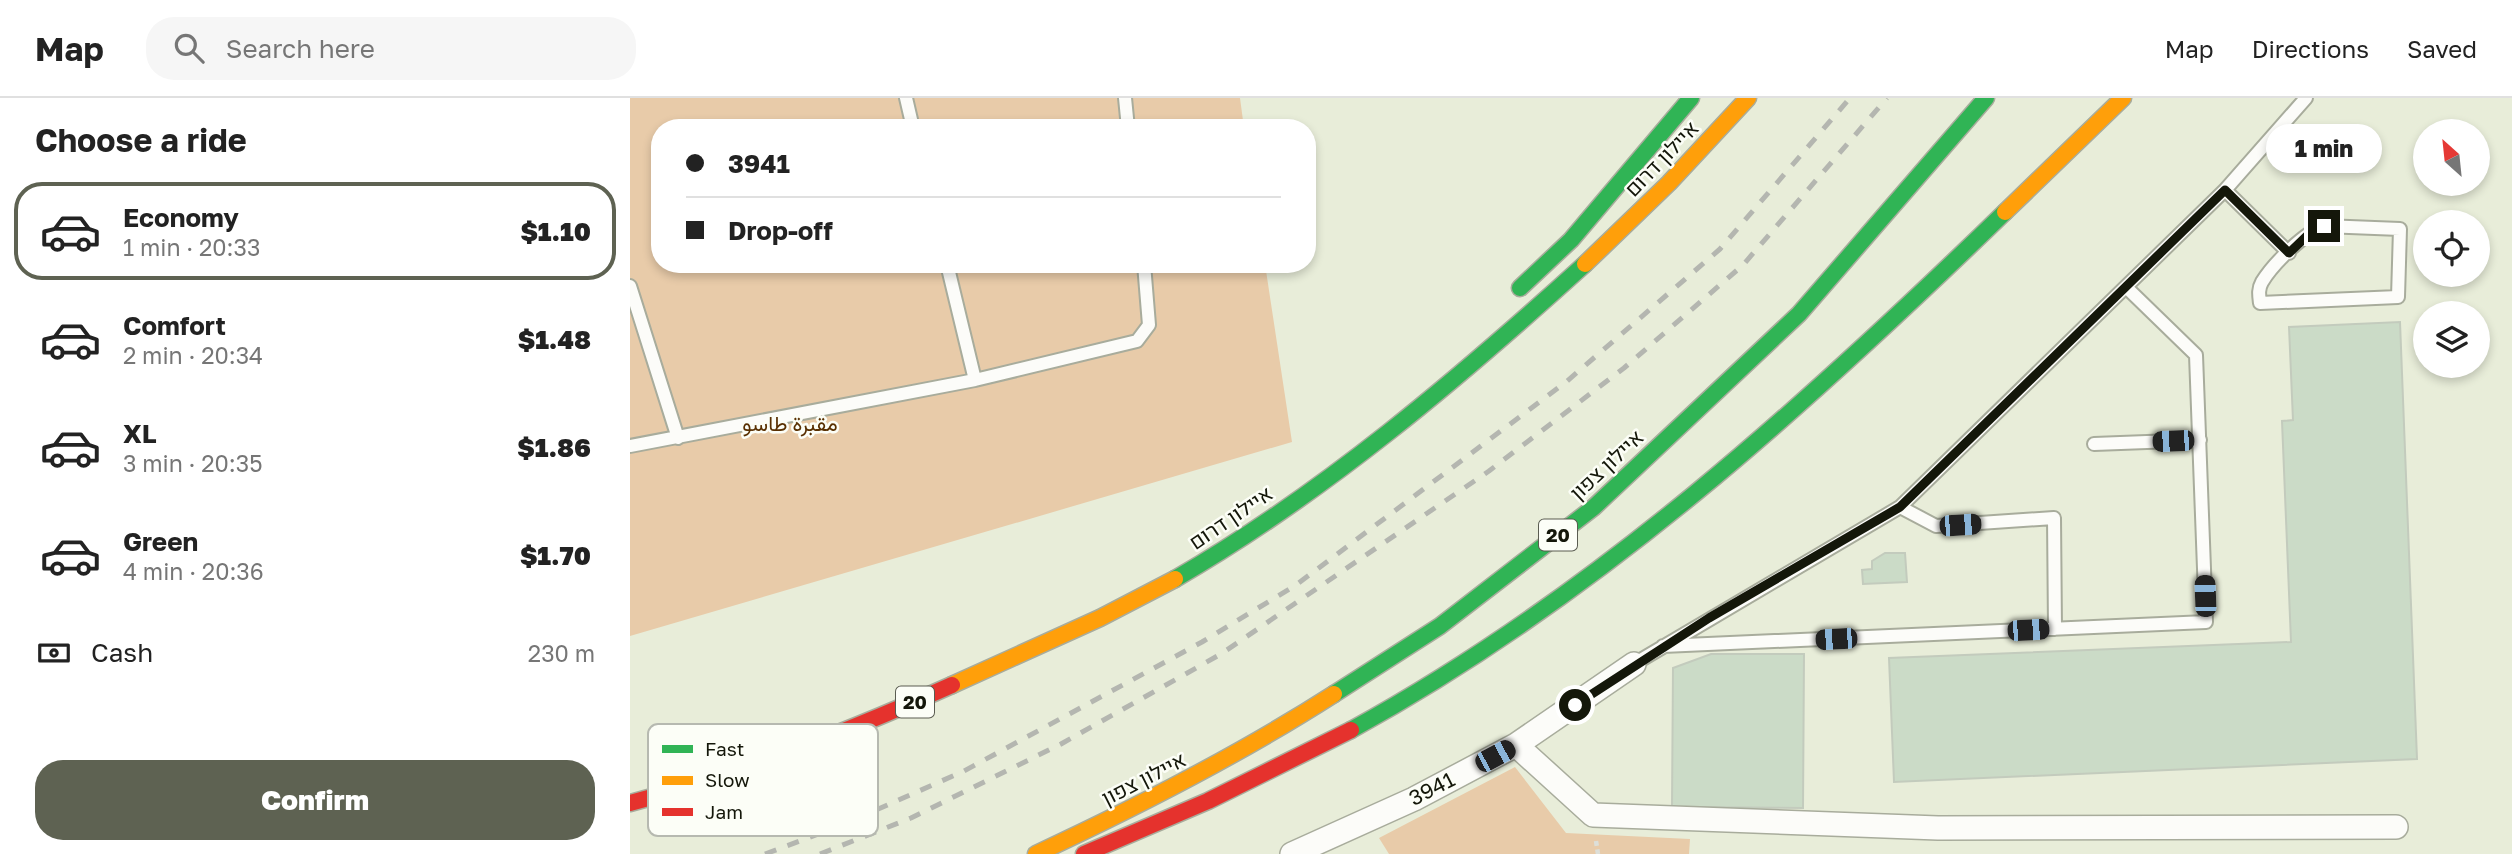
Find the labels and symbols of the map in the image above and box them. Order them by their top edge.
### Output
street label: איילון דרום [1619,115,1704,202]
north arrow [2413,119,2490,196]
callout: 1 min [2266,124,2382,174]
route end [2308,210,2340,242]
park label: مقبرة طاسو [742,410,838,437]
street label: איילון צפון [1564,424,1649,505]
car [2152,430,2195,452]
street label: איילון דרום [1184,480,1277,555]
car [1939,513,1982,537]
road number: 20 [1539,520,1577,550]
car [2194,575,2217,617]
car [2007,618,2050,642]
car [1815,627,1858,651]
road number: 20 [896,687,934,718]
route start [1559,689,1591,721]
legend [648,724,878,836]
text: Fast [705,737,744,760]
car [1472,737,1519,775]
street label: איילון צפון [1097,746,1190,810]
street label: 3941 [1404,766,1459,811]
text: Slow [705,768,750,791]
text: Jam [705,800,743,823]

